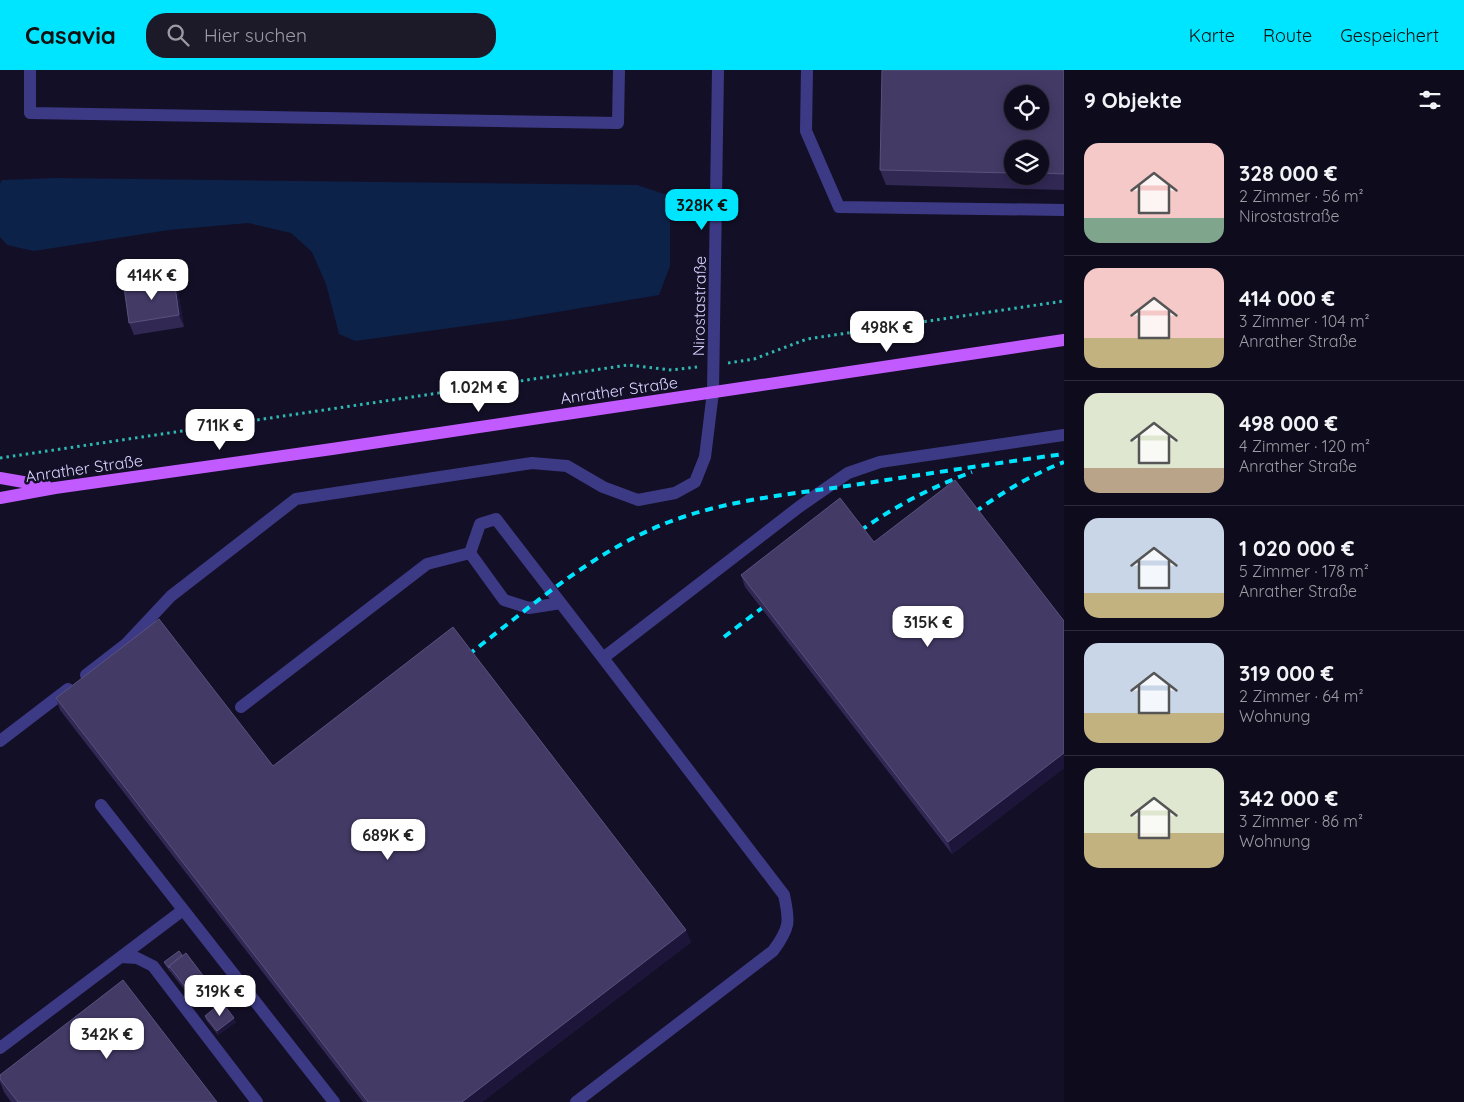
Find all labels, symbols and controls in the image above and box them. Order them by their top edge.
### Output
search box [146,13,496,58]
text: Casavia [25,20,116,50]
icon: search [164,21,192,49]
text: Hier suchen [204,23,307,47]
text: Karte [1189,24,1235,47]
text: Route [1263,24,1312,47]
text: Gespeichert [1340,24,1439,47]
map controls [1004,85,1049,185]
button: locate [1004,85,1049,130]
icon: filters [1416,86,1444,114]
text: 9 Objekte [1084,87,1182,113]
button: layers [1004,140,1049,185]
text: 328 000 € [1239,160,1337,186]
icon: home [1124,163,1184,223]
text: 2 Zimmer · 56 m² [1239,186,1364,206]
pin: 328K € [661,189,743,231]
text: 328K € [676,195,728,215]
text: Nirostastraße [1239,206,1340,226]
street label: Nirostastraße [688,256,710,356]
pin: 414K € [111,258,193,301]
text: 414K € [127,265,177,285]
text: 414 000 € [1239,285,1335,311]
icon: home [1124,288,1184,348]
pin: 498K € [846,310,928,353]
text: 3 Zimmer · 104 m² [1239,311,1370,331]
text: 498K € [861,317,913,337]
text: Anrather Straße [1239,331,1357,351]
pin: 1.02M € [433,370,525,413]
street label: Anrather Straße [559,372,679,408]
text: 1.02M € [451,377,507,397]
pin: 711K € [179,408,261,451]
text: 498 000 € [1239,410,1338,436]
icon: home [1124,413,1184,473]
text: 711K € [197,415,243,435]
text: 4 Zimmer · 120 m² [1239,436,1370,456]
street label: Anrather Straße [24,450,144,486]
text: Anrather Straße [1239,456,1357,476]
text: 1 020 000 € [1239,535,1354,561]
icon: home [1124,538,1184,598]
text: 5 Zimmer · 178 m² [1239,561,1369,581]
text: Anrather Straße [1239,581,1357,601]
pin: 315K € [887,606,969,648]
text: 315K € [903,612,953,632]
text: 319 000 € [1239,660,1334,686]
icon: home [1124,663,1184,723]
text: 2 Zimmer · 64 m² [1239,686,1364,706]
text: Wohnung [1239,706,1311,726]
text: 342 000 € [1239,785,1338,811]
icon: home [1124,788,1184,848]
text: 3 Zimmer · 86 m² [1239,811,1363,831]
pin: 689K € [347,818,429,861]
text: 689K € [362,825,414,845]
text: Wohnung [1239,831,1311,851]
pin: 319K € [179,974,261,1017]
text: 319K € [196,981,244,1001]
pin: 342K € [66,1018,148,1060]
text: 342K € [81,1024,133,1044]

